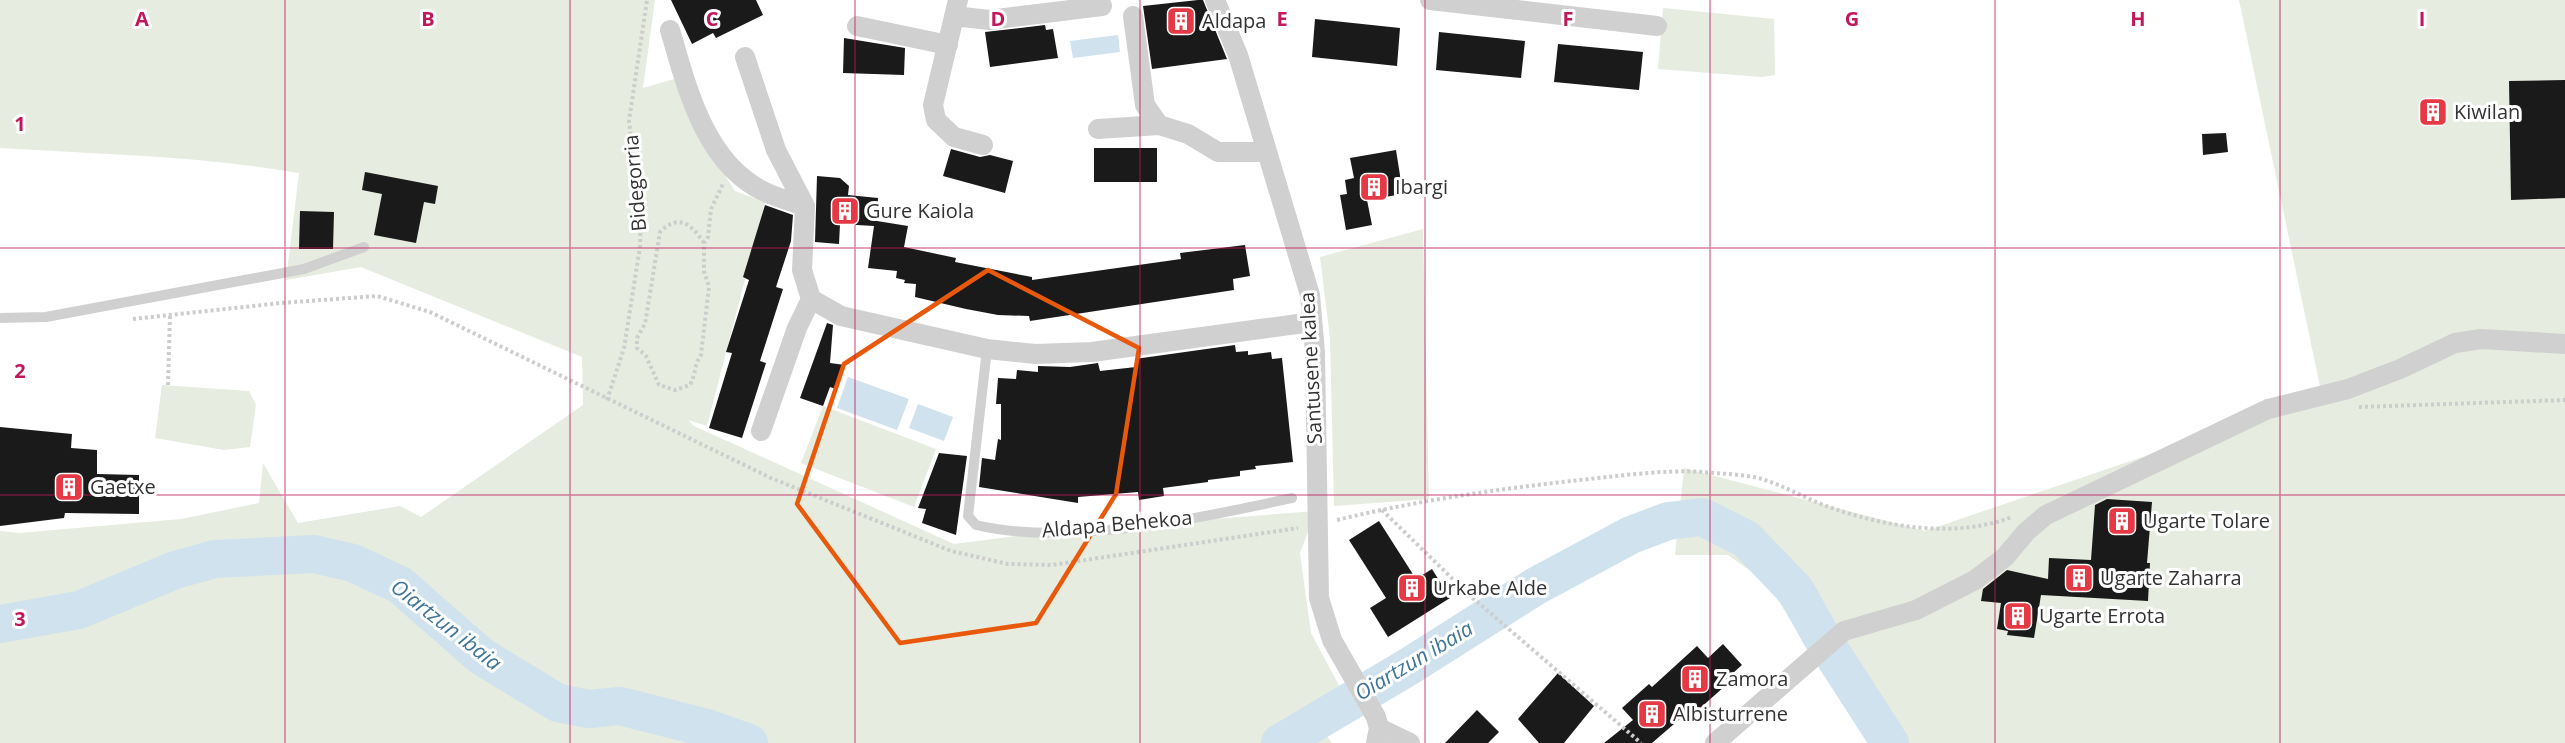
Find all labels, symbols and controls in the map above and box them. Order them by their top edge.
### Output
text: A [135,5,149,32]
text: B [421,5,435,32]
text: C [706,5,719,32]
text: D [991,5,1005,32]
building icon: Aldapa [1165,5,1197,37]
text: E [1276,5,1288,32]
text: F [1563,5,1573,32]
text: G [1845,5,1859,32]
text: H [2130,5,2146,32]
text: I [2419,5,2425,32]
place label: Aldapa [1202,7,1266,34]
building icon: Kiwilan [2417,96,2449,128]
place label: Kiwilan [2454,98,2520,125]
text: 1 [14,110,26,137]
street label: Bidegorria [617,134,652,232]
building icon: Ibargi [1358,171,1390,203]
place label: Ibargi [1395,173,1448,200]
building icon: Gure Kaiola [829,195,861,227]
place label: Gure Kaiola [866,197,974,224]
street label: Santusene kalea [1293,291,1328,445]
text: 2 [14,357,26,384]
building icon: Gaetxe [53,471,85,503]
place label: Gaetxe [90,473,156,500]
street label: Aldapa Behekoa [1041,503,1193,544]
building icon: Ugarte Tolare [2106,505,2138,537]
place label: Ugarte Tolare [2143,507,2270,534]
building icon: Ugarte Zaharra [2063,562,2095,594]
place label: Ugarte Zaharra [2100,564,2242,591]
water label: Oiartzun ibaia [386,572,508,676]
building icon: Urkabe Alde [1396,572,1428,604]
place label: Urkabe Alde [1433,574,1547,601]
building icon: Ugarte Errota [2002,600,2034,632]
place label: Ugarte Errota [2039,602,2165,629]
text: 3 [14,605,26,632]
water label: Oiartzun ibaia [1349,614,1478,706]
building icon: Zamora [1679,663,1711,695]
place label: Zamora [1716,665,1788,692]
building icon: Albisturrene [1636,698,1668,730]
place label: Albisturrene [1673,700,1788,727]

